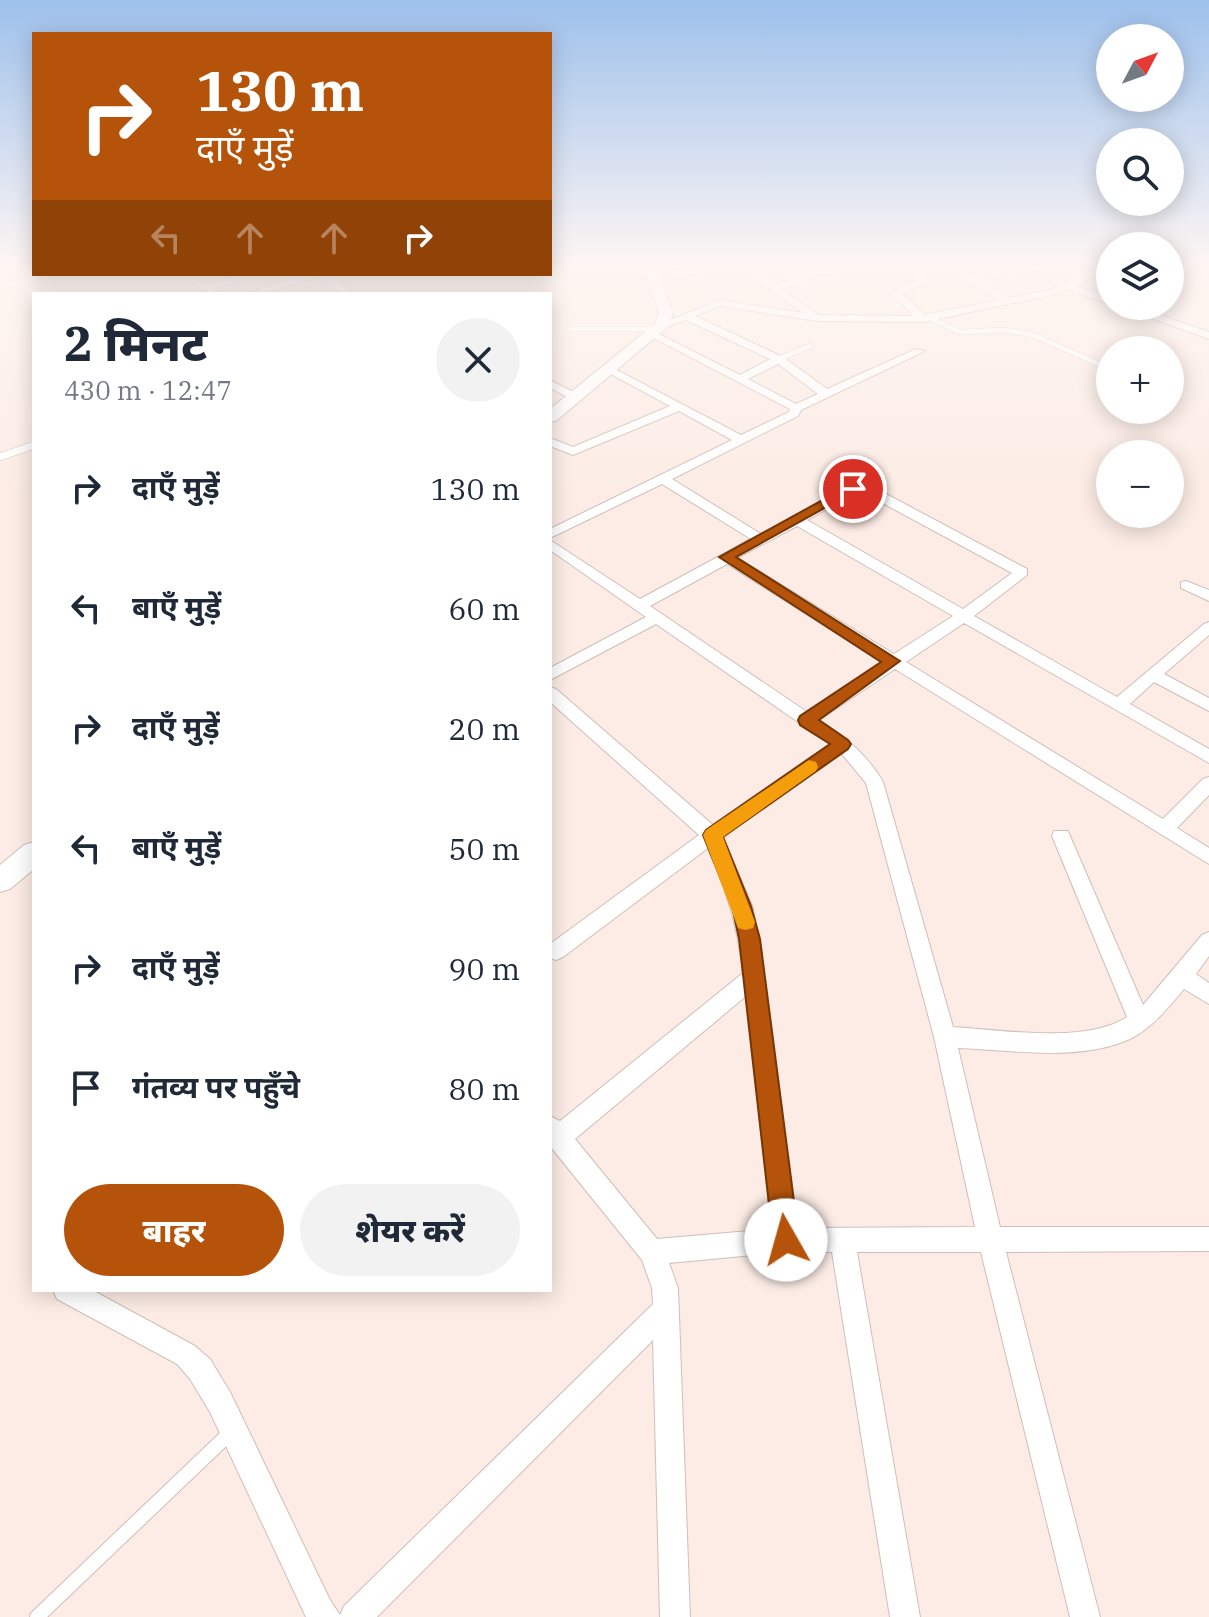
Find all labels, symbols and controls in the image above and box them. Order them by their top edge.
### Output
north arrow [1096,24,1184,112]
map controls [1096,24,1184,528]
text: 130 m [196,54,364,126]
icon: right [64,64,168,168]
text: दाएँ मुड़ें [196,124,294,171]
button: search [1096,128,1184,216]
icon: left [144,216,188,260]
icon: ahead [228,216,272,260]
icon: ahead [312,216,356,260]
icon: right [396,216,440,260]
button: layers [1096,232,1184,320]
text: 2 मिनट [64,312,207,374]
button: close [436,318,520,402]
button: + [1096,336,1184,424]
text: 430 m · 12:47 [64,373,232,407]
button: − [1096,440,1184,528]
pin [819,455,887,523]
icon: right [64,466,108,510]
text: दाएँ मुड़ें [132,467,220,506]
icon: arrive [831,467,875,511]
text: 130 m [430,469,520,508]
icon: left [64,586,108,630]
text: बाएँ मुड़ें [132,587,221,626]
text: 60 m [448,589,520,628]
icon: right [64,706,108,750]
text: दाएँ मुड़ें [132,707,220,746]
text: 20 m [448,709,520,748]
icon: left [64,826,108,870]
text: बाएँ मुड़ें [132,827,221,866]
text: 50 m [448,829,520,868]
icon: right [64,946,108,990]
text: दाएँ मुड़ें [132,947,220,986]
text: 90 m [448,949,520,988]
icon: arrive [64,1066,108,1110]
text: गंतव्य पर पहुँचे [132,1067,300,1106]
text: 80 m [448,1069,520,1108]
button: बाहर [64,1184,284,1276]
button: शेयर करें [300,1184,520,1276]
position arrow [744,1198,828,1282]

